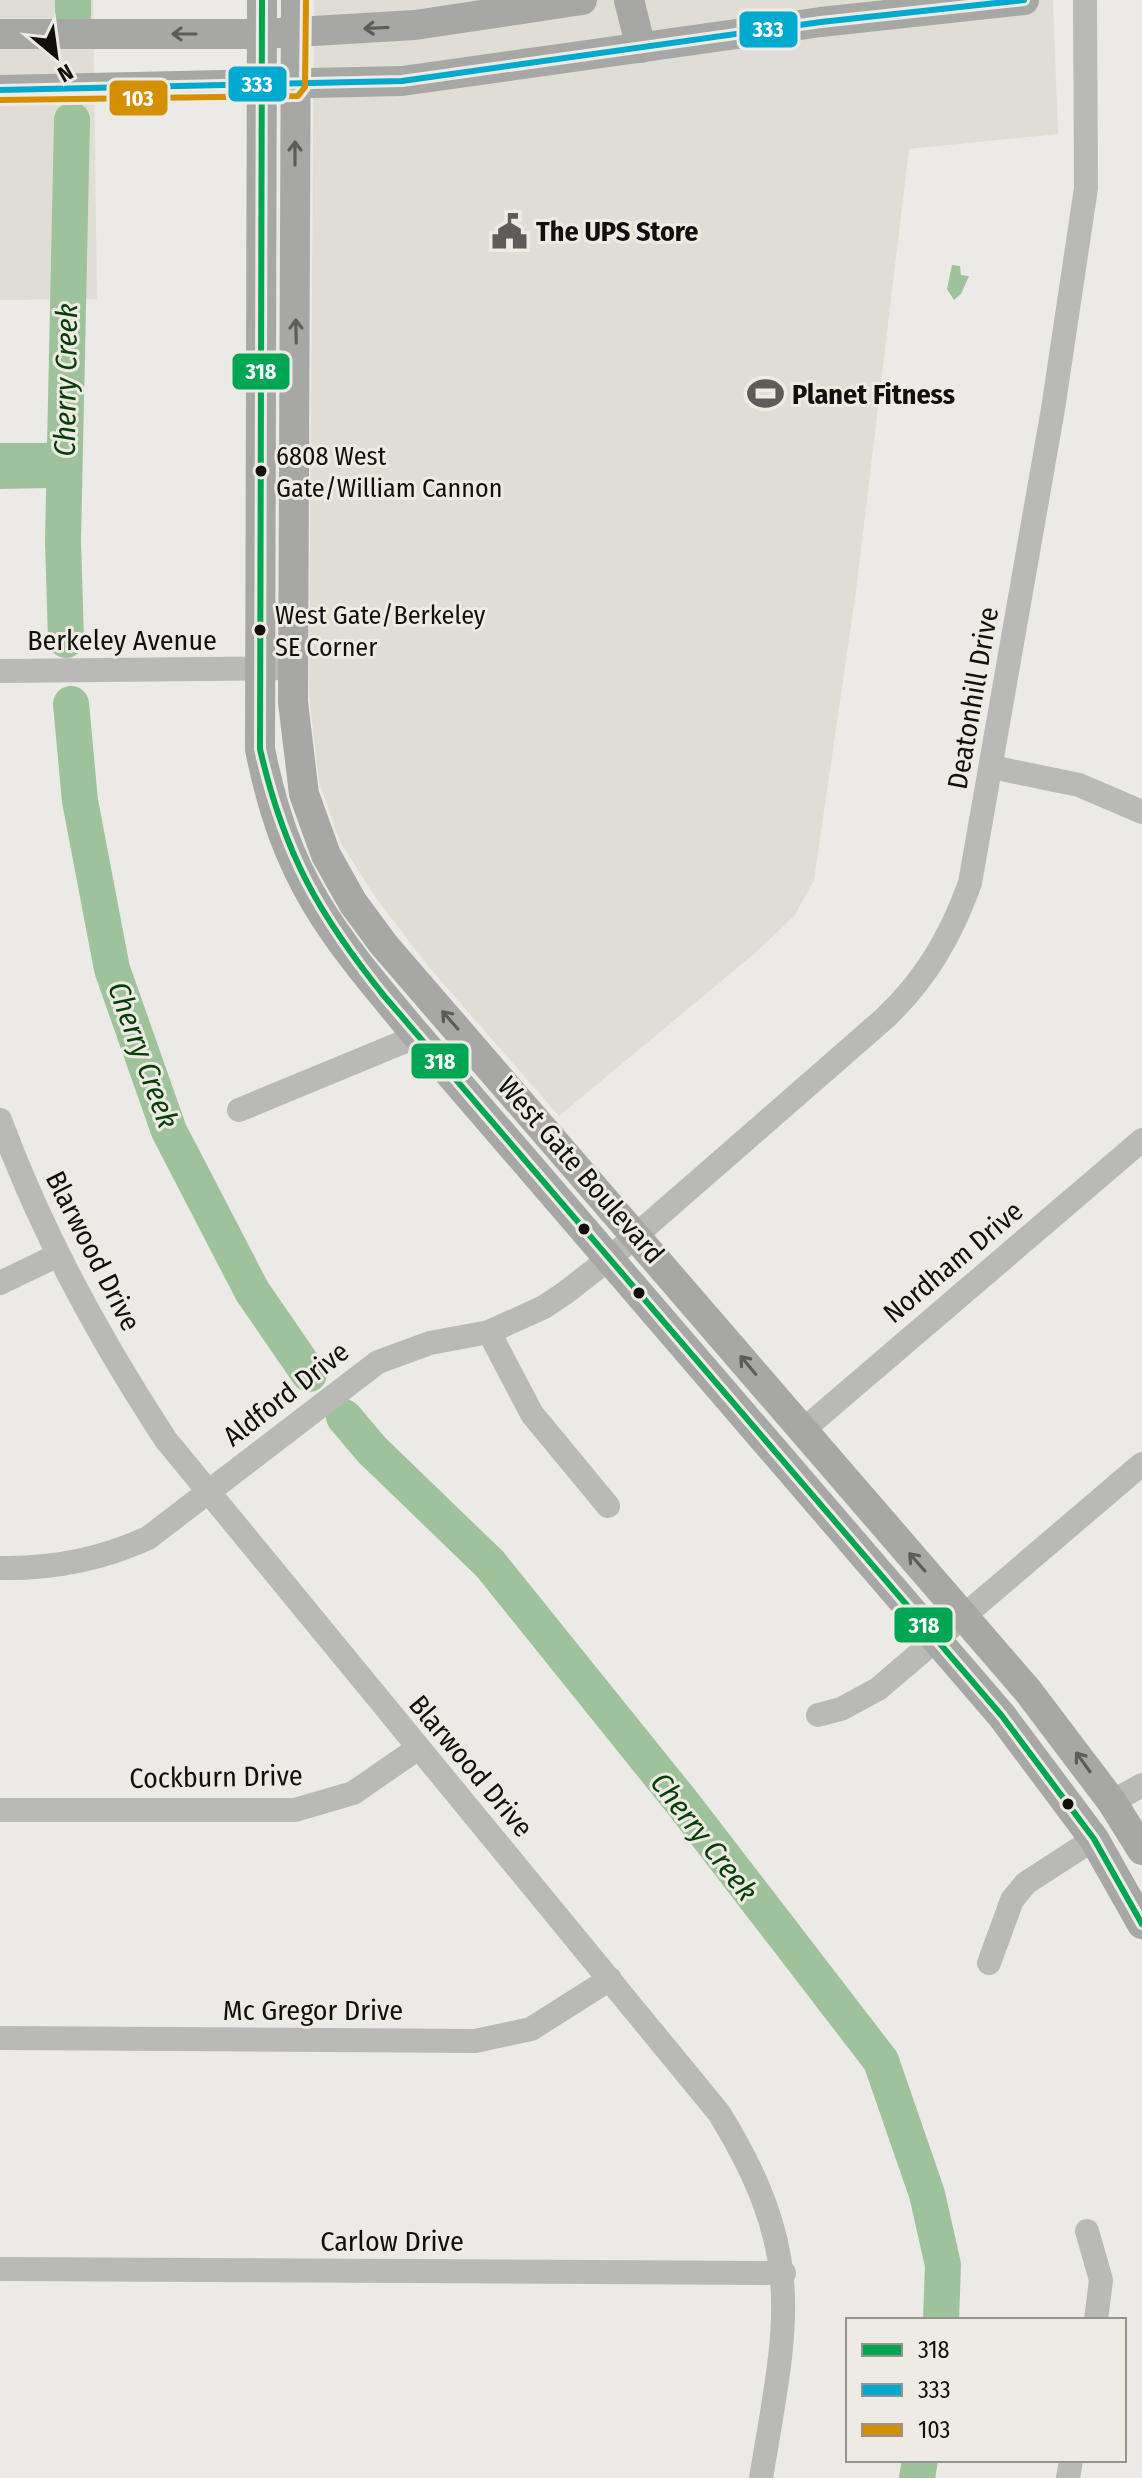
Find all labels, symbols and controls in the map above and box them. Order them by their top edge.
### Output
line badge: 333 [738,10,799,49]
north arrow [16,16,96,96]
text: 333 [751,16,784,43]
one-way arrow [363,20,390,35]
one-way arrow [171,26,198,42]
text: N [53,58,78,88]
line badge: 333 [227,65,288,103]
text: 333 [240,71,273,98]
line badge: 103 [108,79,169,117]
text: 103 [122,85,154,112]
one-way arrow [287,140,303,167]
public building icon: The UPS Store [491,212,529,250]
place label: The UPS Store [536,215,699,248]
water label: Cherry Creek [47,303,85,457]
one-way arrow [288,318,304,345]
line badge: 318 [231,352,291,391]
text: 318 [245,358,277,385]
sports icon: Planet Fitness [747,375,785,413]
place label: Planet Fitness [792,378,955,411]
place label: 6808 West Gate/William Cannon [276,441,502,504]
marker: 6808 West Gate/William Cannon [253,463,269,479]
place label: West Gate/Berkeley SE Corner [275,600,486,663]
street label: Deatonhill Drive [941,604,1005,792]
marker: West Gate/Berkeley SE Corner [252,622,268,638]
street label: Berkeley Avenue [27,624,217,657]
water label: Cherry Creek [100,977,186,1133]
one-way arrow [441,1010,459,1030]
line badge: 318 [410,1042,470,1080]
text: 318 [424,1048,456,1075]
street label: West Gate Boulevard [491,1070,671,1270]
street label: Blarwood Drive [39,1166,147,1336]
street label: Nordham Drive [877,1194,1029,1330]
unlabelled marker [576,1221,592,1237]
unlabelled marker [631,1285,647,1301]
street label: Aldford Drive [217,1335,355,1453]
one-way arrow [739,1355,757,1376]
one-way arrow [909,1552,927,1573]
line badge: 318 [893,1606,954,1644]
text: 318 [908,1612,940,1639]
street label: Blarwood Drive [402,1688,540,1844]
one-way arrow [1075,1752,1091,1774]
street label: Cockburn Drive [129,1759,303,1795]
water label: Cherry Creek [643,1766,765,1909]
unlabelled marker [1060,1796,1076,1812]
street label: Mc Gregor Drive [223,1994,403,2027]
street label: Carlow Drive [320,2225,464,2258]
legend [846,2318,1126,2462]
text: 318 [918,2336,950,2364]
text: 333 [918,2376,950,2404]
text: 103 [918,2416,950,2444]

